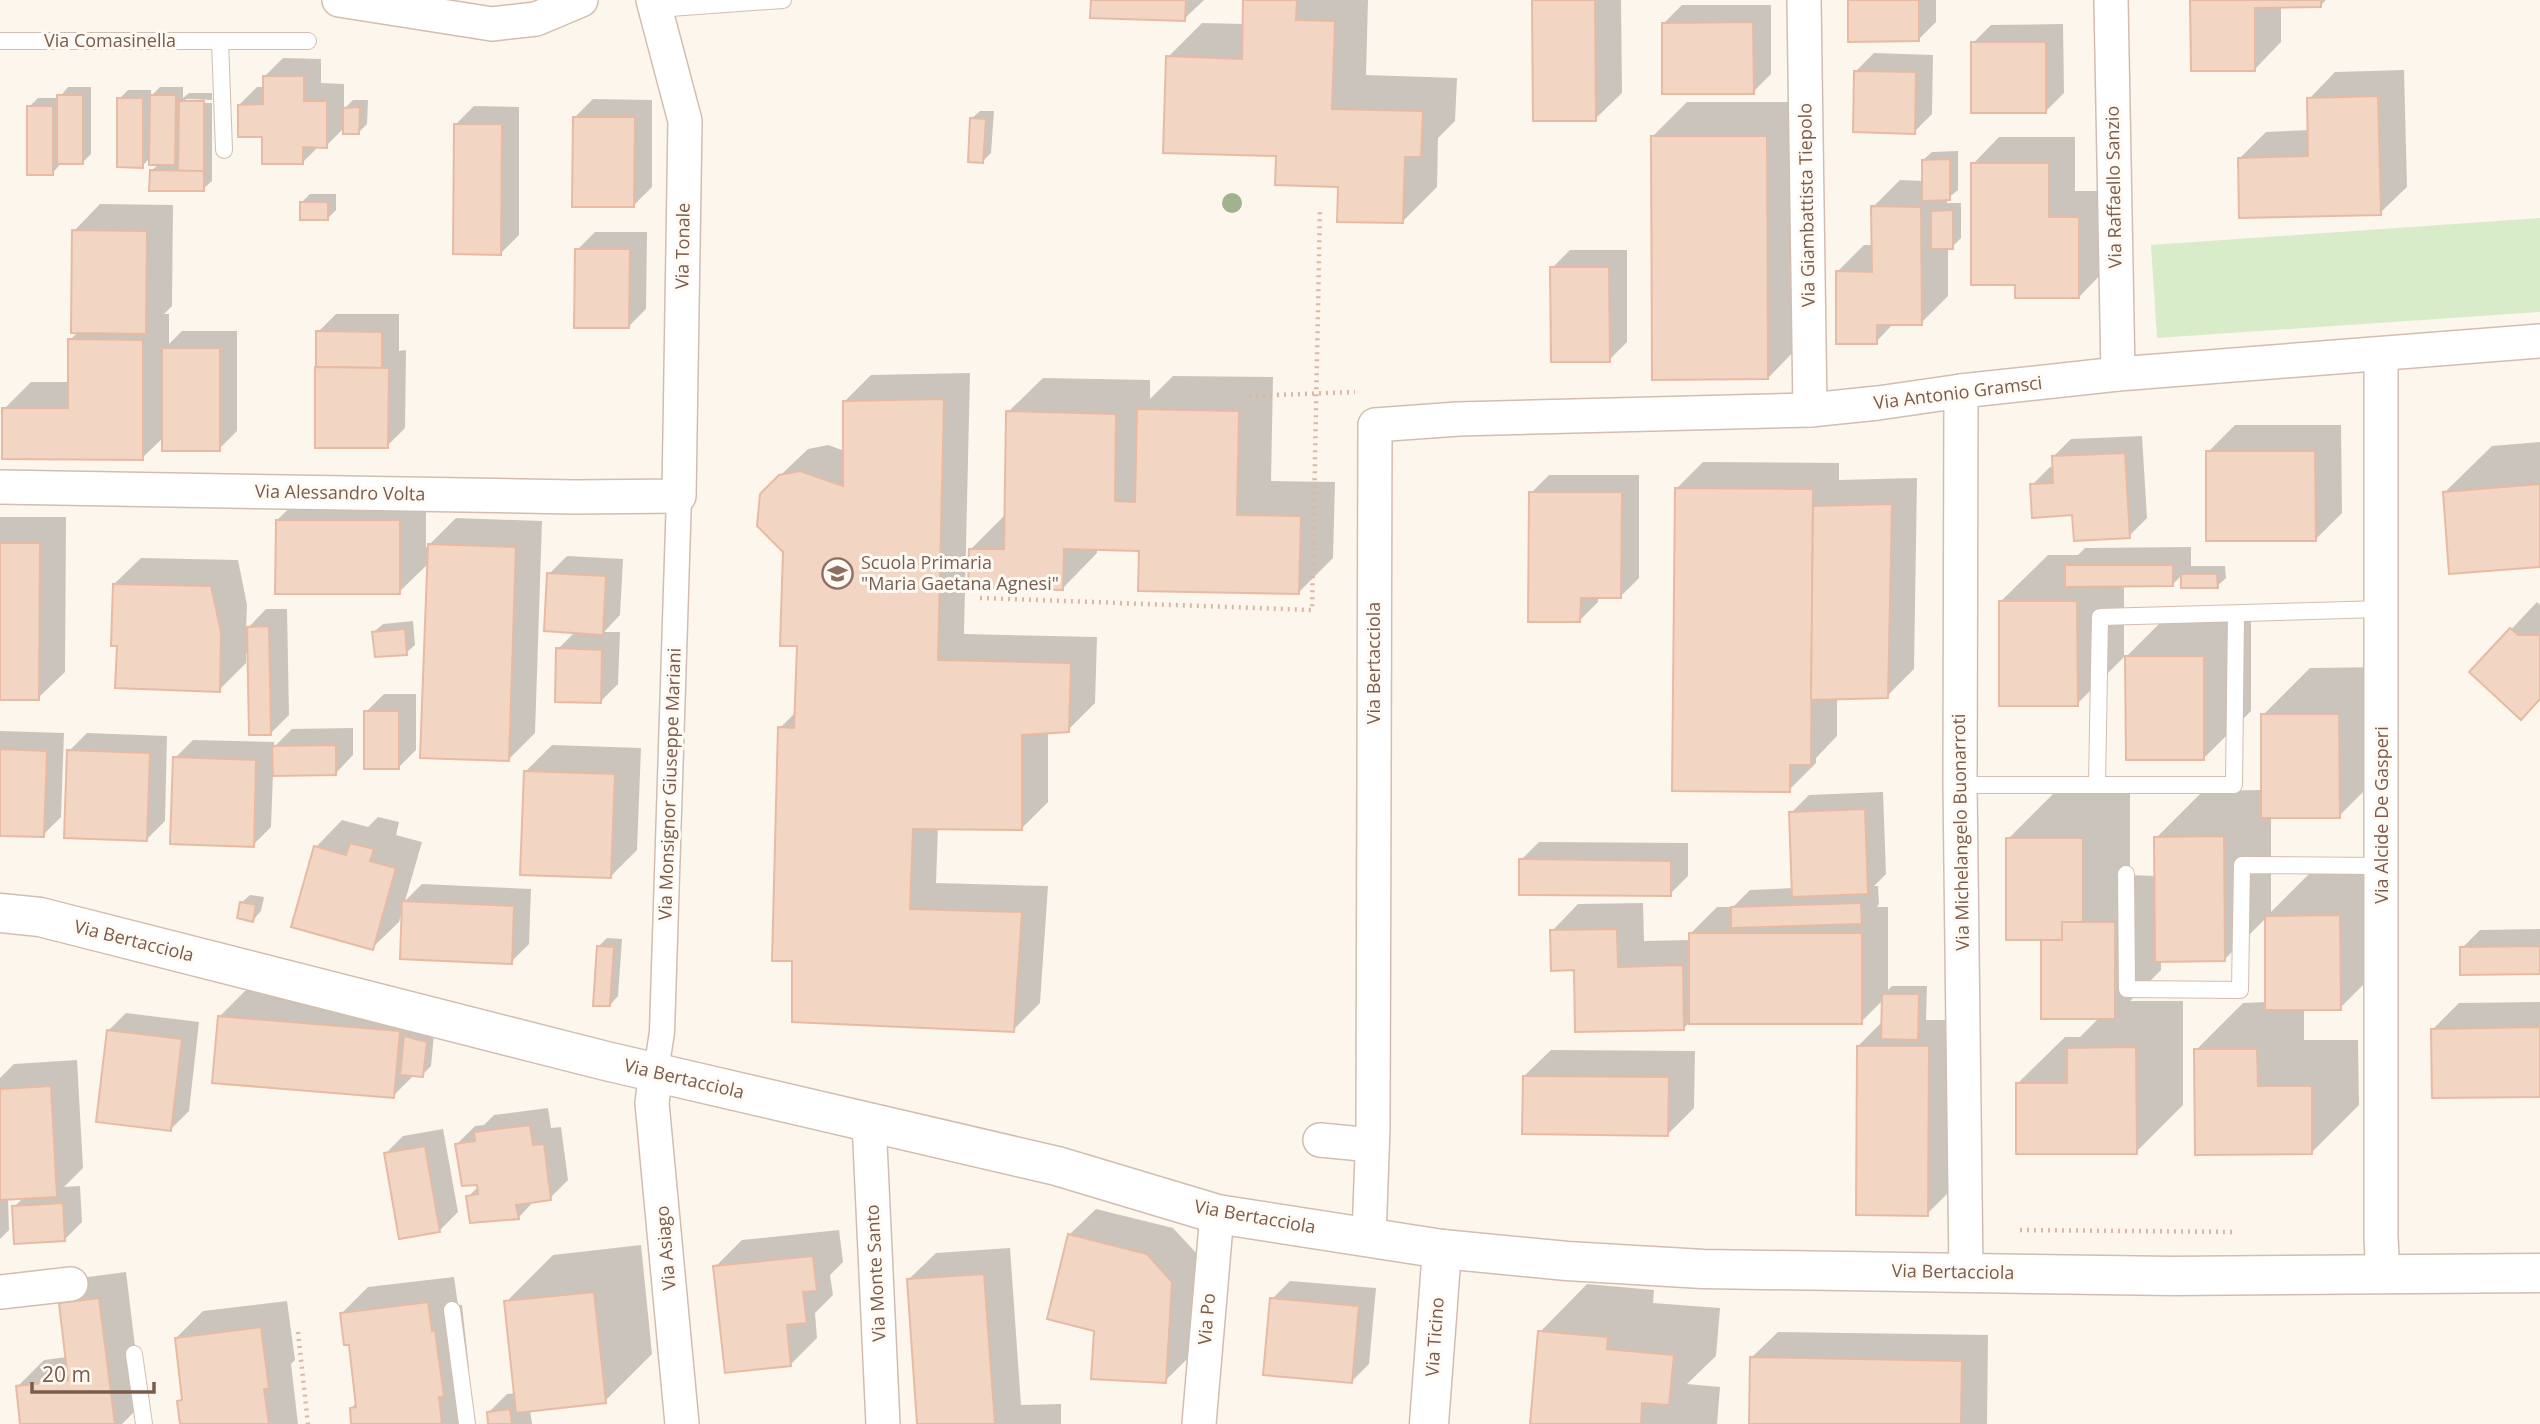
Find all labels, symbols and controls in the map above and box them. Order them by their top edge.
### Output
street label: Via Comasinella [44,28,176,52]
street label: Via Giambattista Tiepolo [1792,103,1820,307]
street label: Via Raffaello Sanzio [2100,106,2126,269]
street label: Via Tonale [669,203,695,289]
street label: Via Antonio Gramsci [1872,370,2043,414]
street label: Via Alessandro Volta [255,479,426,505]
place label: Scuola Primaria "Maria Gaetana Agnesi" [861,550,1059,595]
school or university icon: Scuola Primaria "Maria Gaetana Agnesi" [821,556,855,590]
street label: Via Bertacciola [1361,602,1385,724]
street label: Via Monsignor Giuseppe Mariani [652,647,686,921]
street label: Via Michelangelo Buonarroti [1946,713,1974,951]
street label: Via Alcide De Gasperi [2369,726,2393,904]
street label: Via Bertacciola [72,914,197,967]
street label: Via Bertacciola [622,1053,747,1104]
street label: Via Bertacciola [1193,1194,1318,1238]
street label: Via Monte Santo [859,1204,891,1342]
street label: Via Asiago [649,1205,681,1292]
street label: Via Bertacciola [1892,1258,2015,1284]
street label: Via Po [1192,1292,1220,1346]
street label: Via Ticino [1419,1296,1449,1377]
scale bar [32,1350,154,1394]
text: 20 m [42,1360,91,1388]

